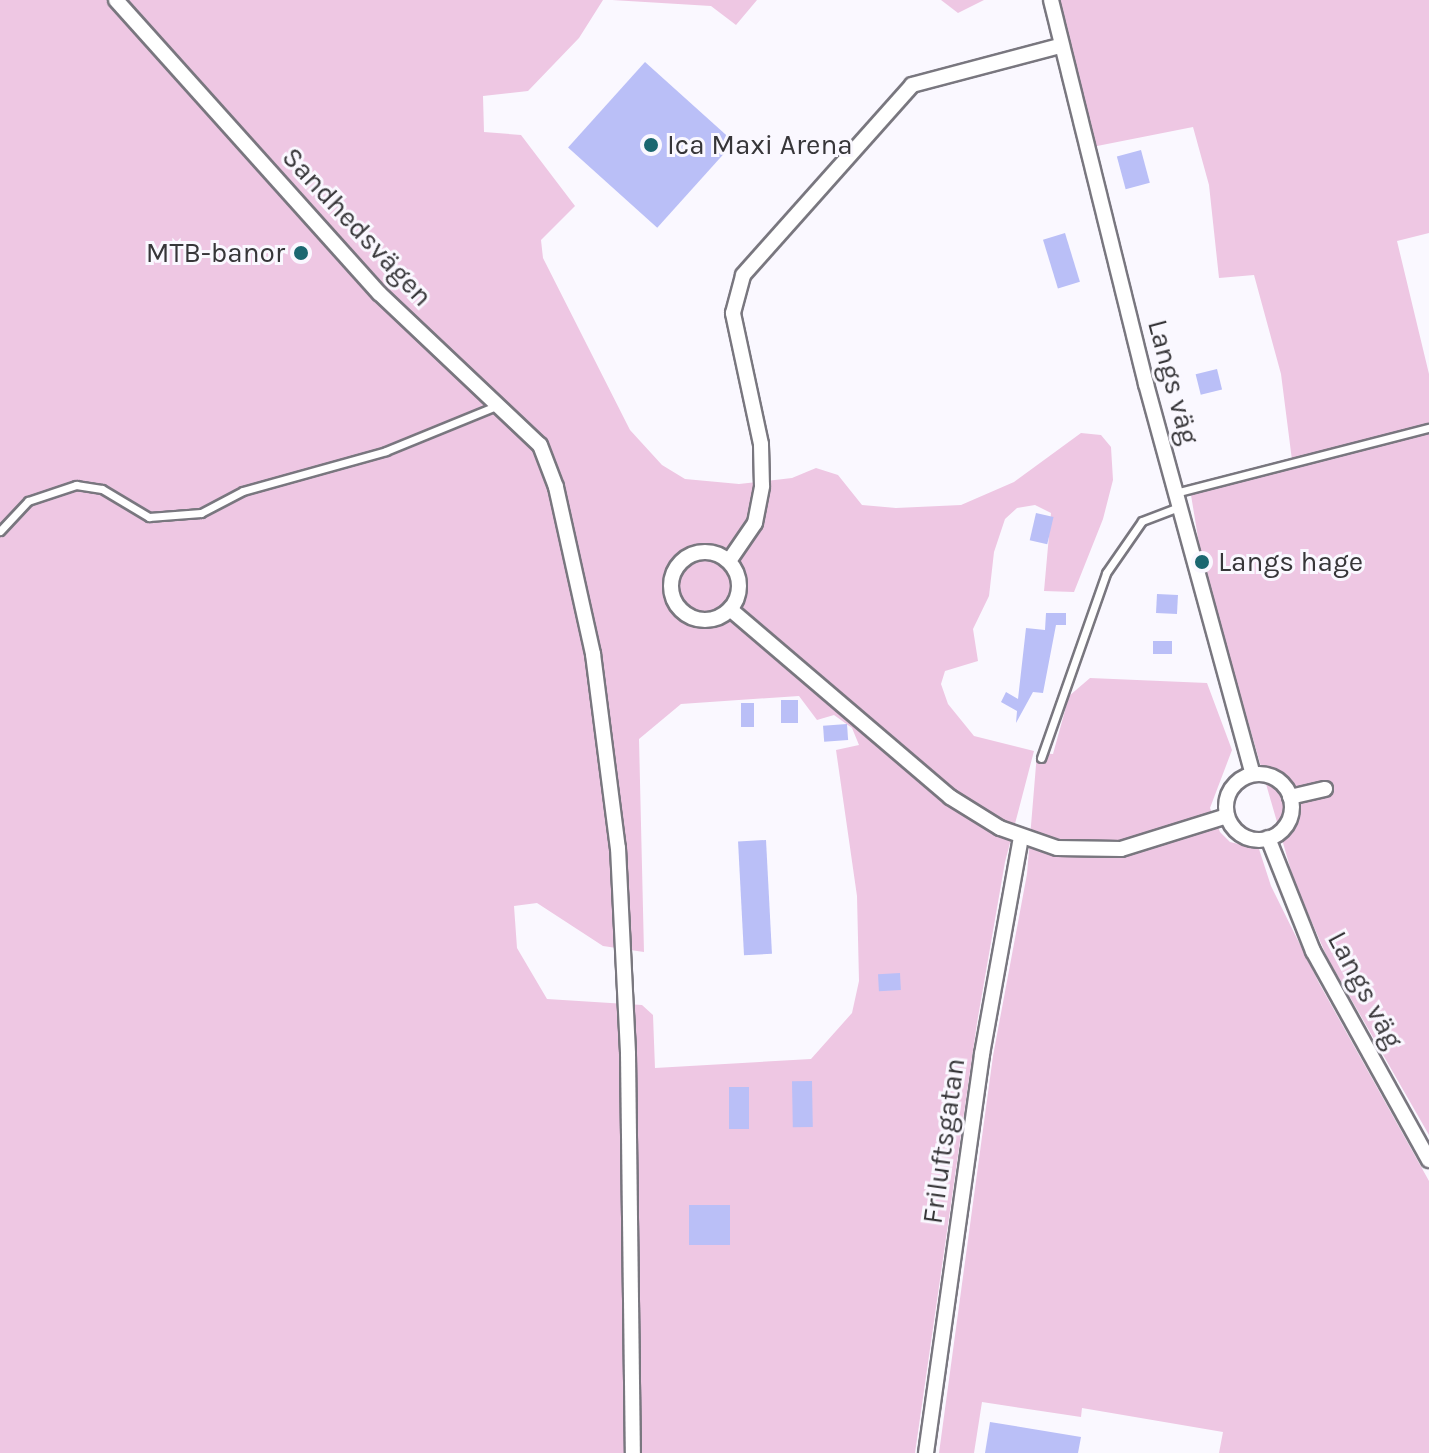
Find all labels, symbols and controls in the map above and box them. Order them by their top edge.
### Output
place label: Ica Maxi Arena [667,128,853,162]
marker: Ica Maxi Arena [642,136,660,154]
street label: Sandhedsvägen [275,141,439,313]
place label: MTB-banor [146,236,285,270]
marker: MTB-banor [292,244,310,262]
street label: Langs väg [1140,316,1206,448]
place label: Langs hage [1218,545,1363,579]
marker: Langs hage [1193,553,1211,571]
street label: Langs väg [1320,926,1410,1054]
street label: Friluftsgatan [916,1056,972,1226]

